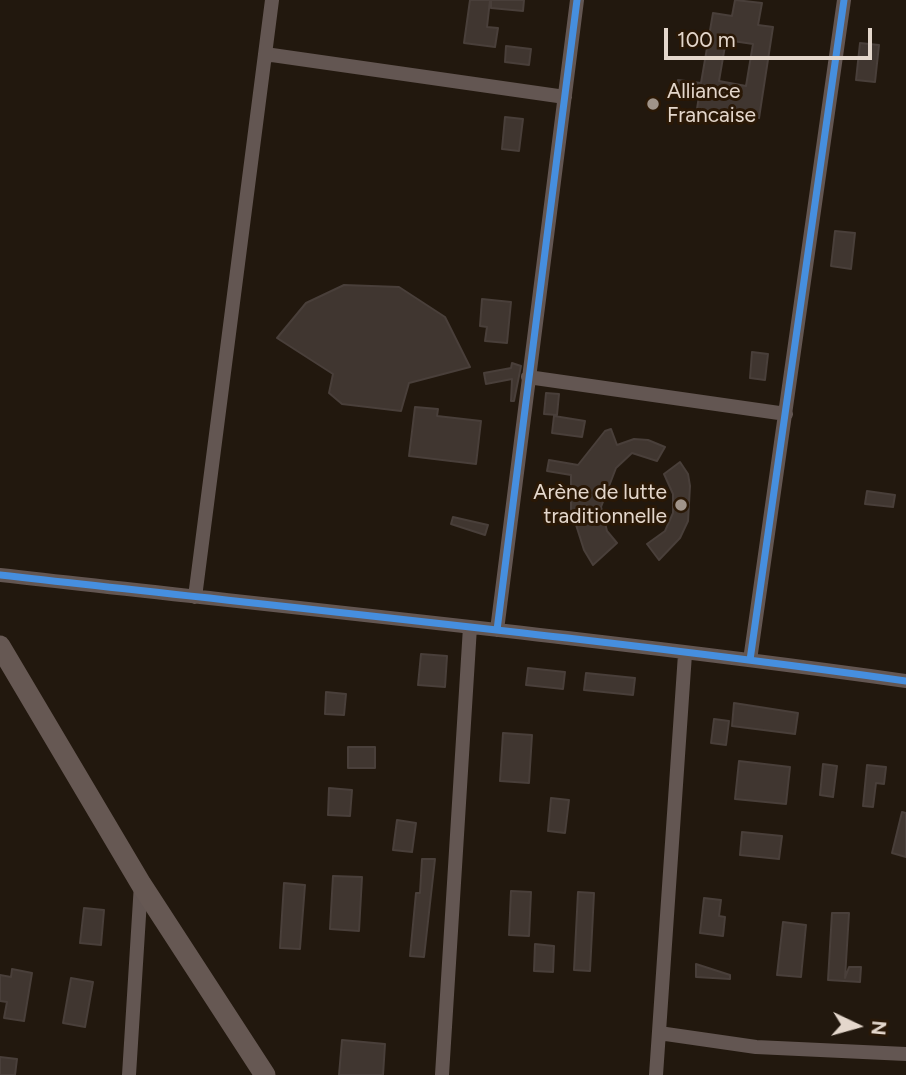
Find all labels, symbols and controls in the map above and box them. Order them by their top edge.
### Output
scale bar [668,14,876,58]
text: 100 m [677,27,736,52]
place label: Alliance Francaise [667,79,756,129]
marker: Alliance Francaise [645,96,661,112]
place label: Arène de lutte traditionnelle [533,480,667,530]
marker: Arène de lutte traditionnelle [673,497,689,513]
north arrow [822,991,892,1061]
text: N [866,1020,891,1036]

